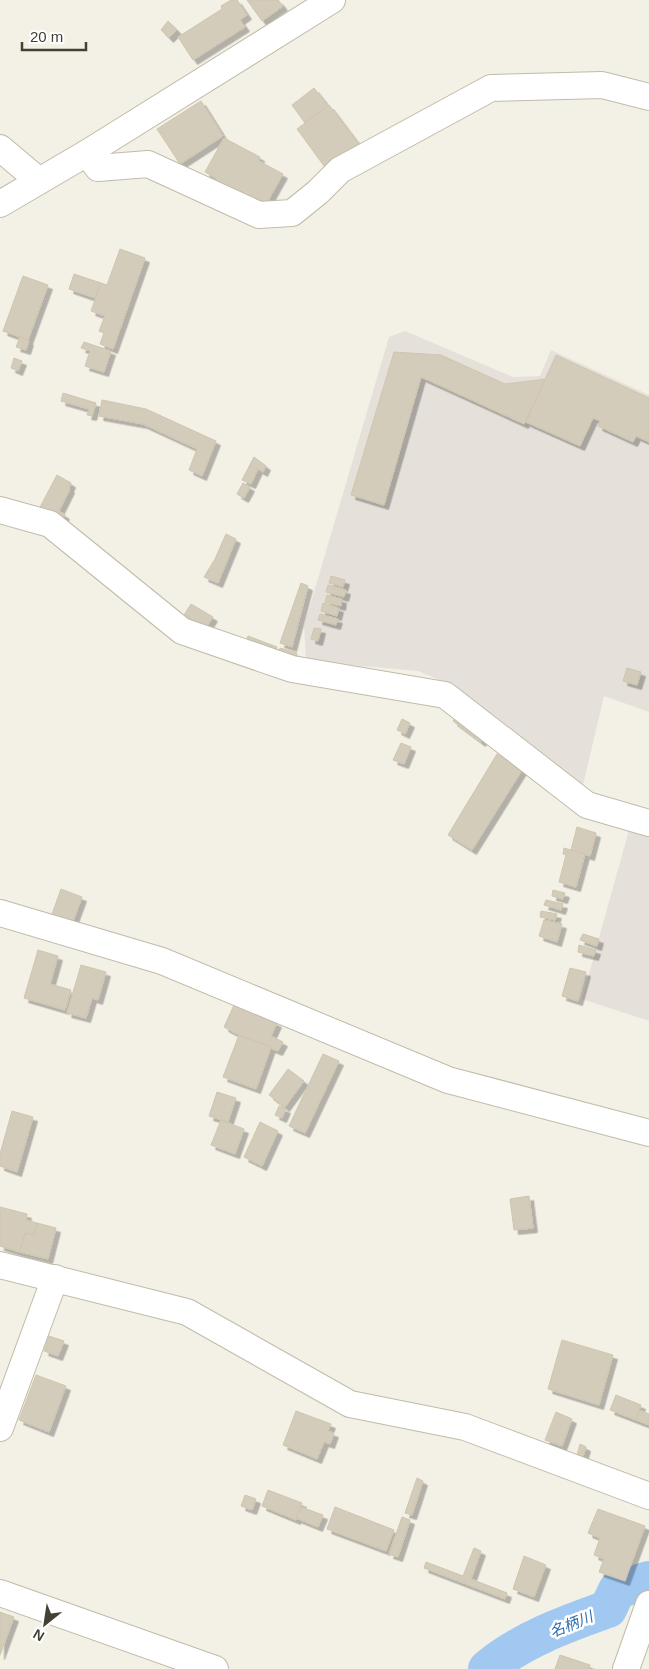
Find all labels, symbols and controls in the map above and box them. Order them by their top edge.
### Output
scale bar [22,20,86,52]
text: 20 m [30,28,63,45]
north arrow [20,1599,70,1649]
water label: 名柄川 [547,1607,597,1640]
text: N [30,1626,47,1645]

